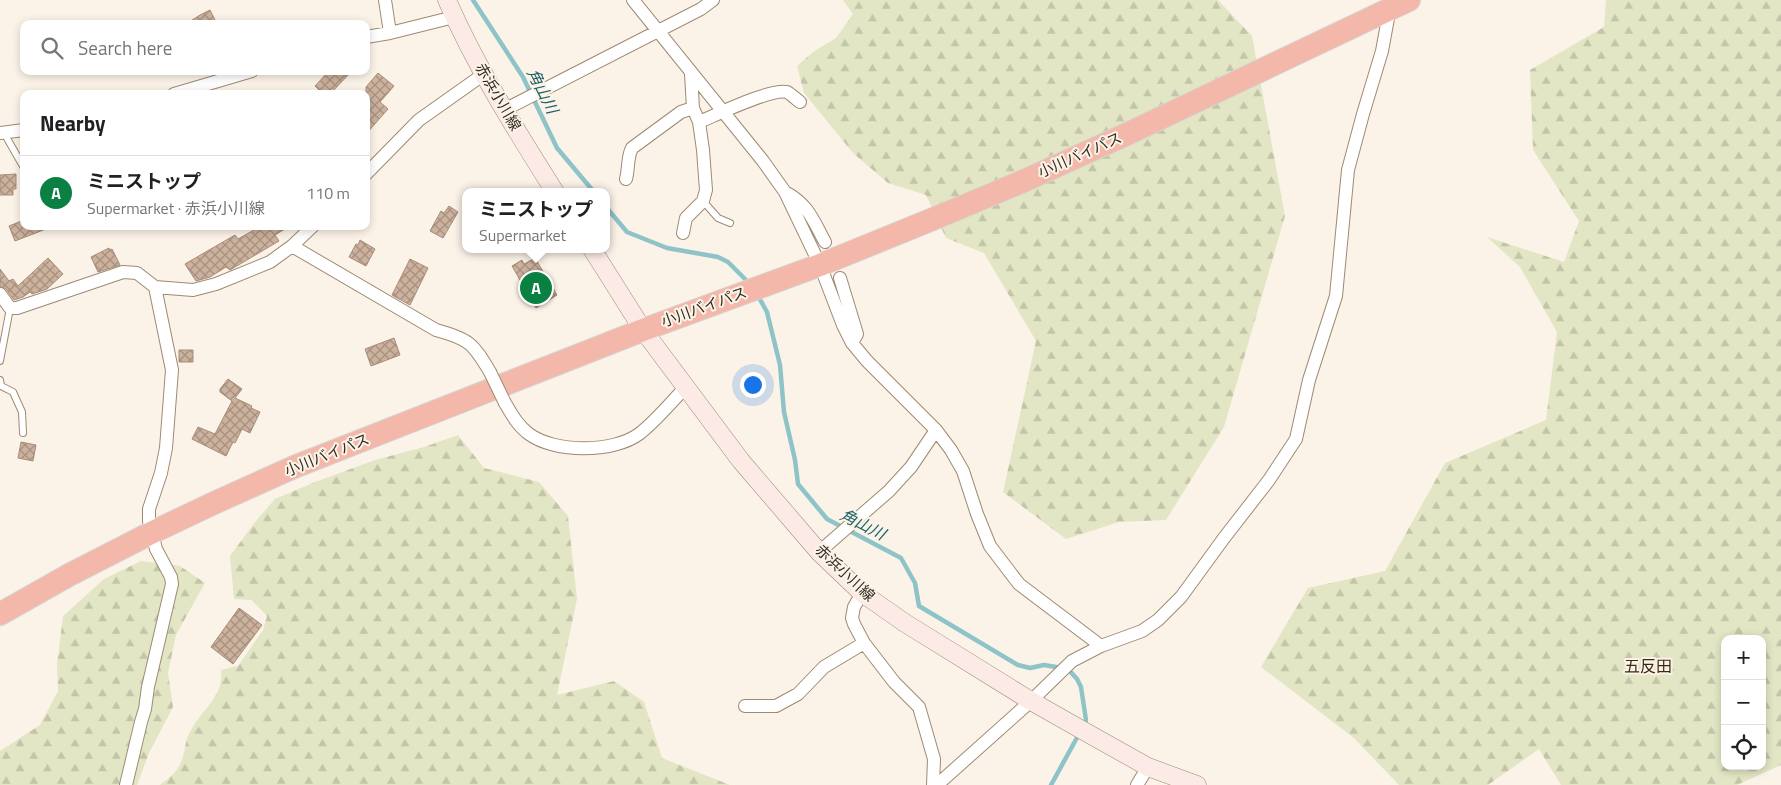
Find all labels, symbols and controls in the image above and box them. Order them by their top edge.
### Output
search box [20,20,370,75]
text: Search here [78,33,172,62]
icon: search [38,34,66,62]
street label: 赤浜小川線 [470,59,527,135]
water label: 角山川 [521,64,565,120]
text: Nearby [40,107,105,139]
street label: 小川バイパス [1034,126,1125,183]
text: ミニストップ [87,166,201,195]
text: A [51,181,61,205]
text: 110 m [306,181,350,205]
popup [462,188,610,253]
text: ミニストップ [479,194,593,223]
text: Supermarket · 赤浜小川線 [87,196,265,220]
text: Supermarket [479,223,566,247]
pin: A [520,269,552,307]
street label: 小川バイパス [658,280,750,333]
your location [740,372,766,398]
street label: 小川バイパス [281,427,373,482]
water label: 角山川 [836,502,892,546]
street label: 赤浜小川線 [810,539,881,607]
map controls [1721,635,1766,770]
button: + [1721,635,1766,680]
district label: 五反田 [1624,654,1672,678]
button: − [1721,680,1766,725]
button: locate [1721,725,1766,770]

